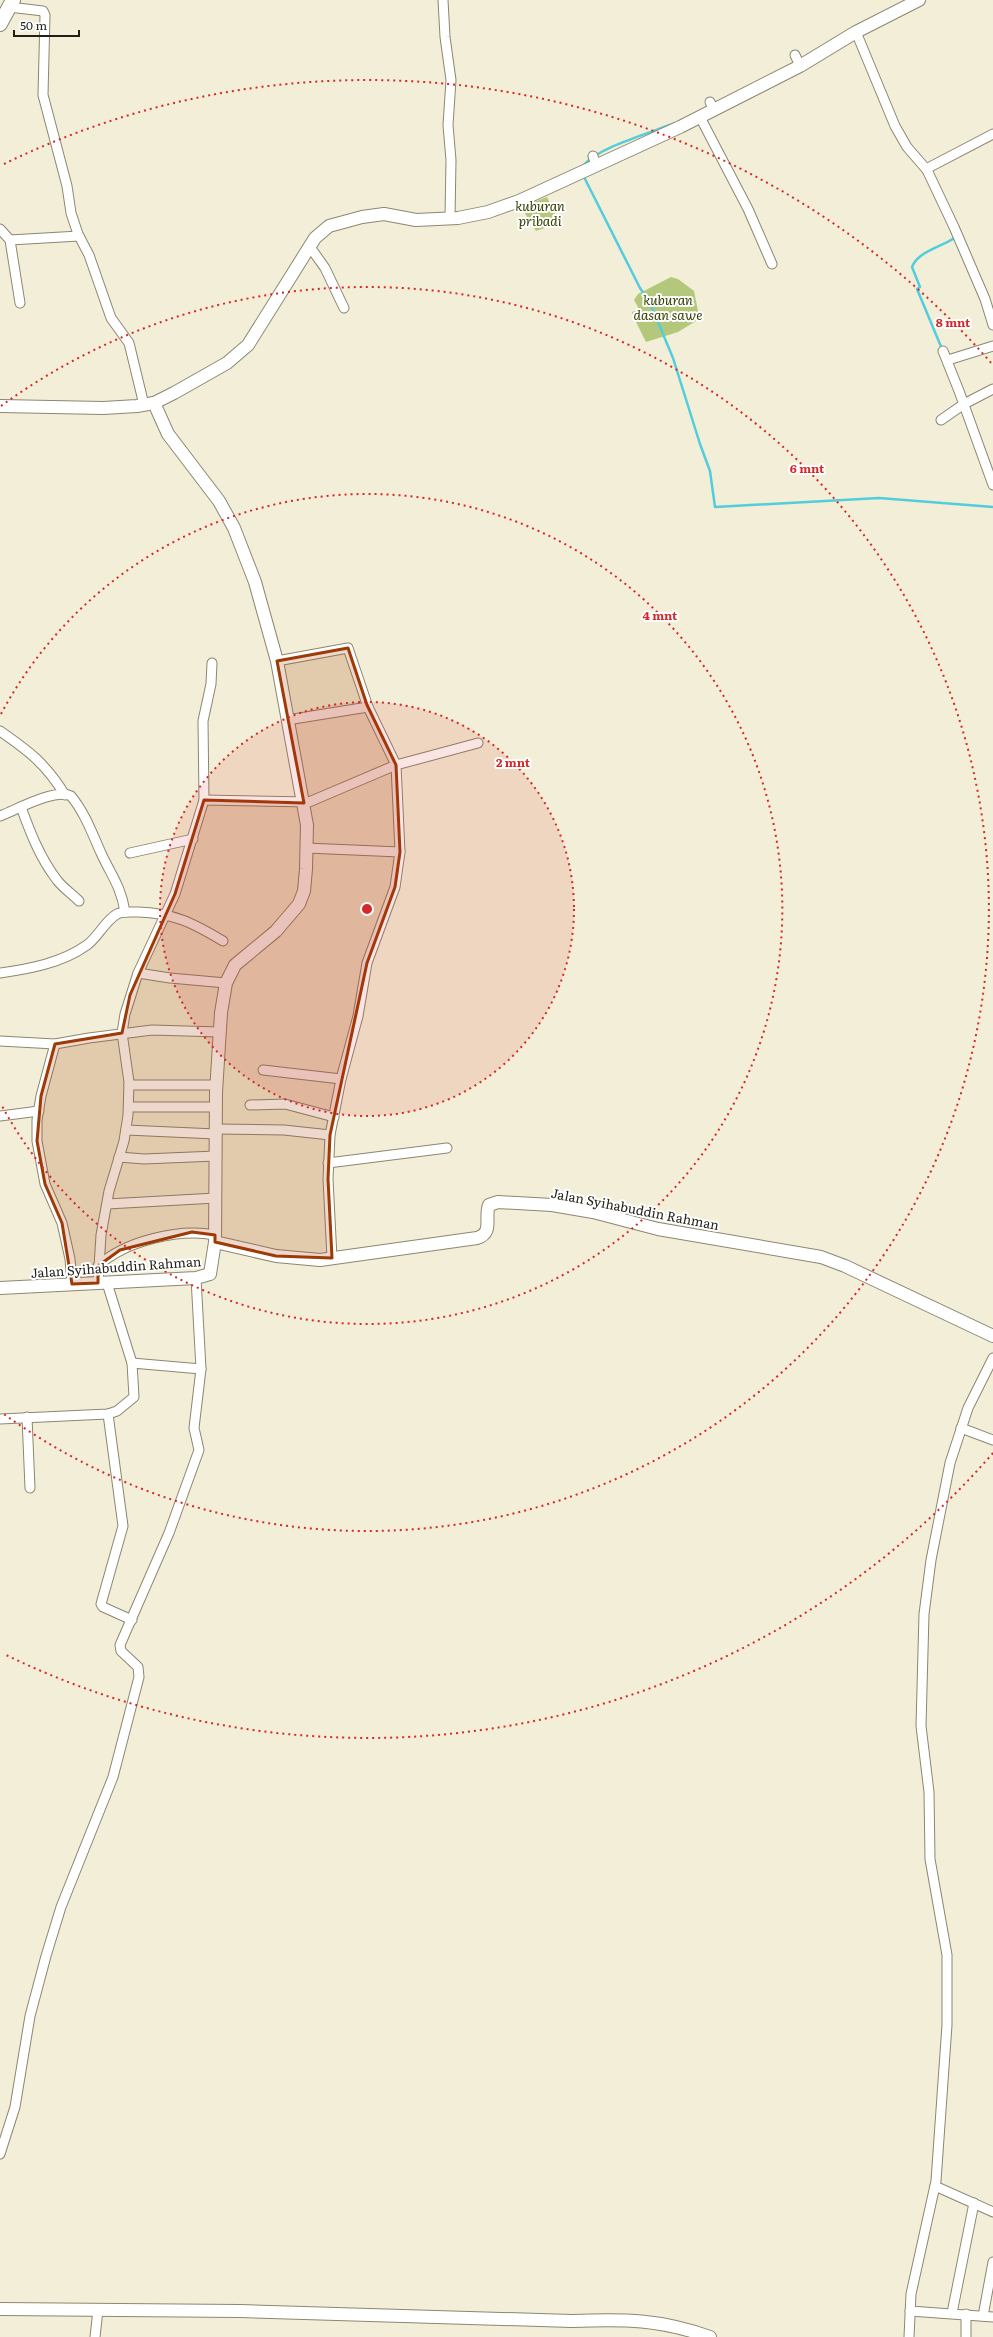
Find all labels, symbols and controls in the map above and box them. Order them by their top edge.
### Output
scale bar [14,12,79,38]
text: 50 m [20,16,47,34]
park label: kuburan pribadi [515,196,565,230]
park label: kuburan dasan sawe [634,290,702,324]
text: 8 mnt [936,313,971,331]
text: 6 mnt [790,459,825,477]
text: 4 mnt [643,606,678,624]
text: 2 mnt [496,753,531,771]
centre of rings [360,902,374,916]
street label: Jalan Syihabuddin Rahman [549,1183,721,1234]
street label: Jalan Syihabuddin Rahman [30,1251,202,1282]

